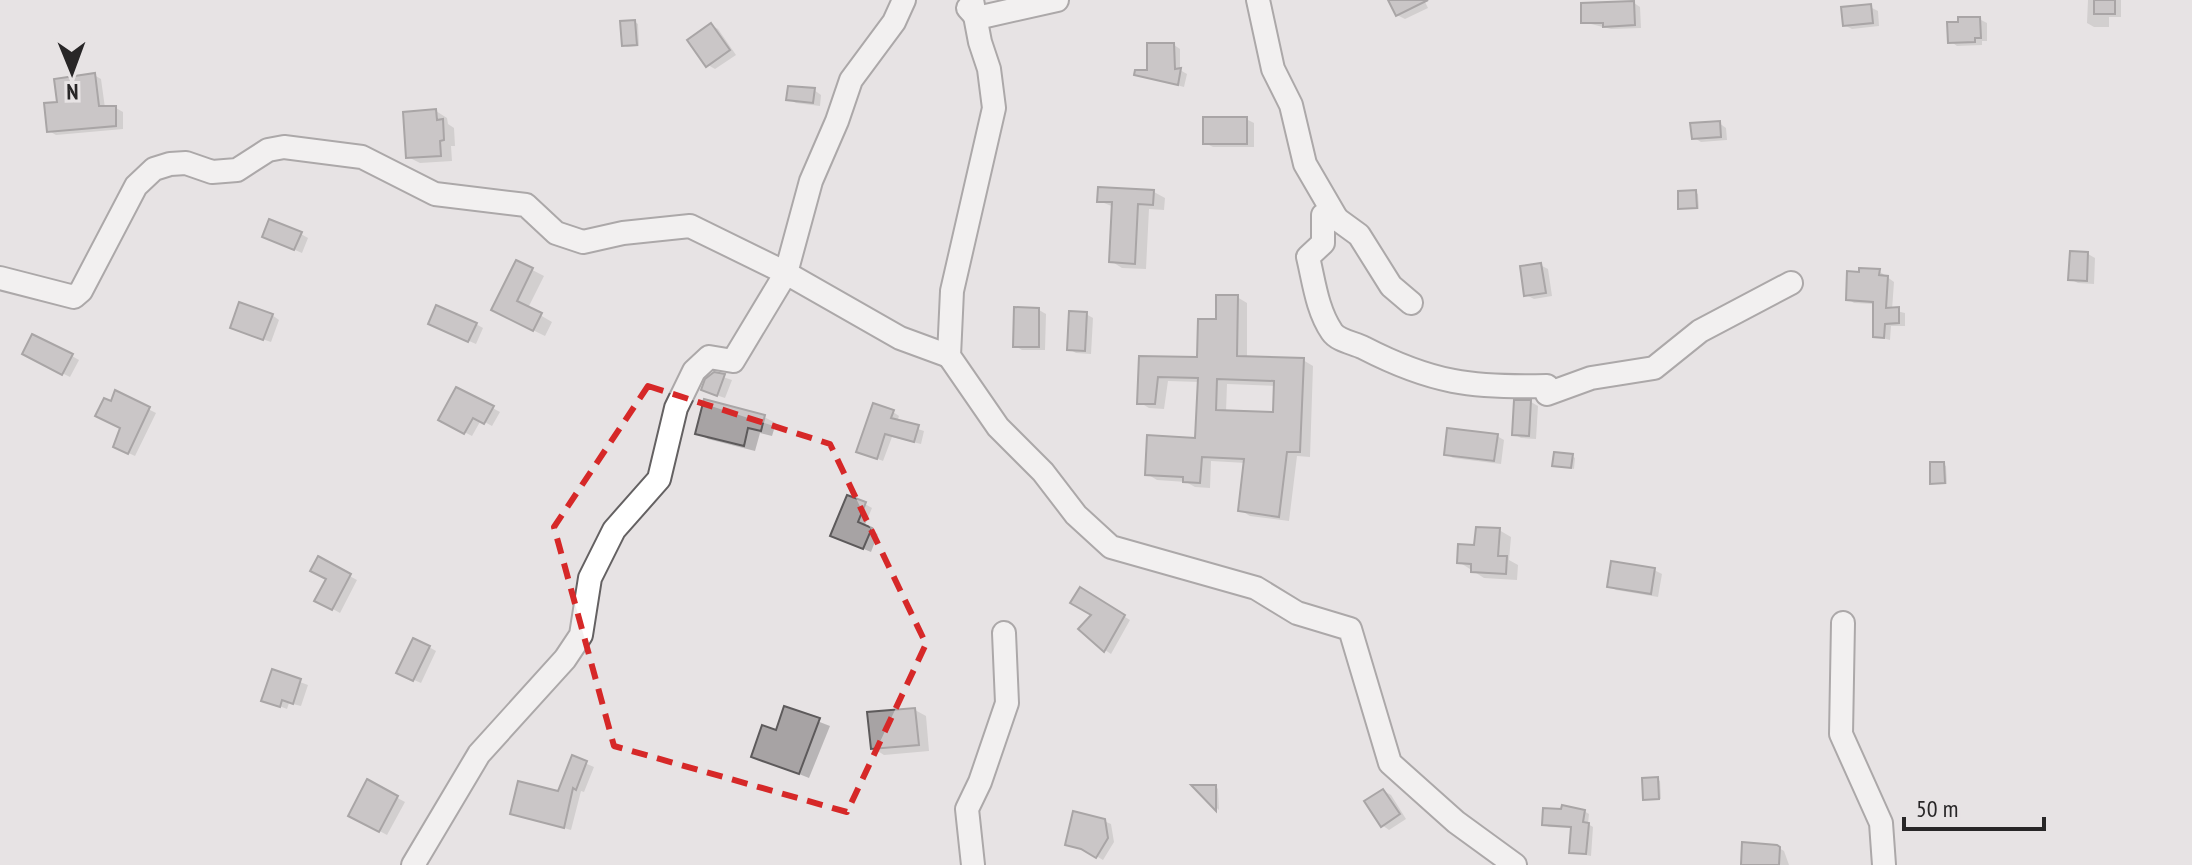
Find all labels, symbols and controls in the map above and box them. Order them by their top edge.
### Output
north arrow [32,32,112,112]
text: N [66,78,79,106]
scale bar [1904,781,2044,831]
text: 50 m [1916,793,1958,824]

